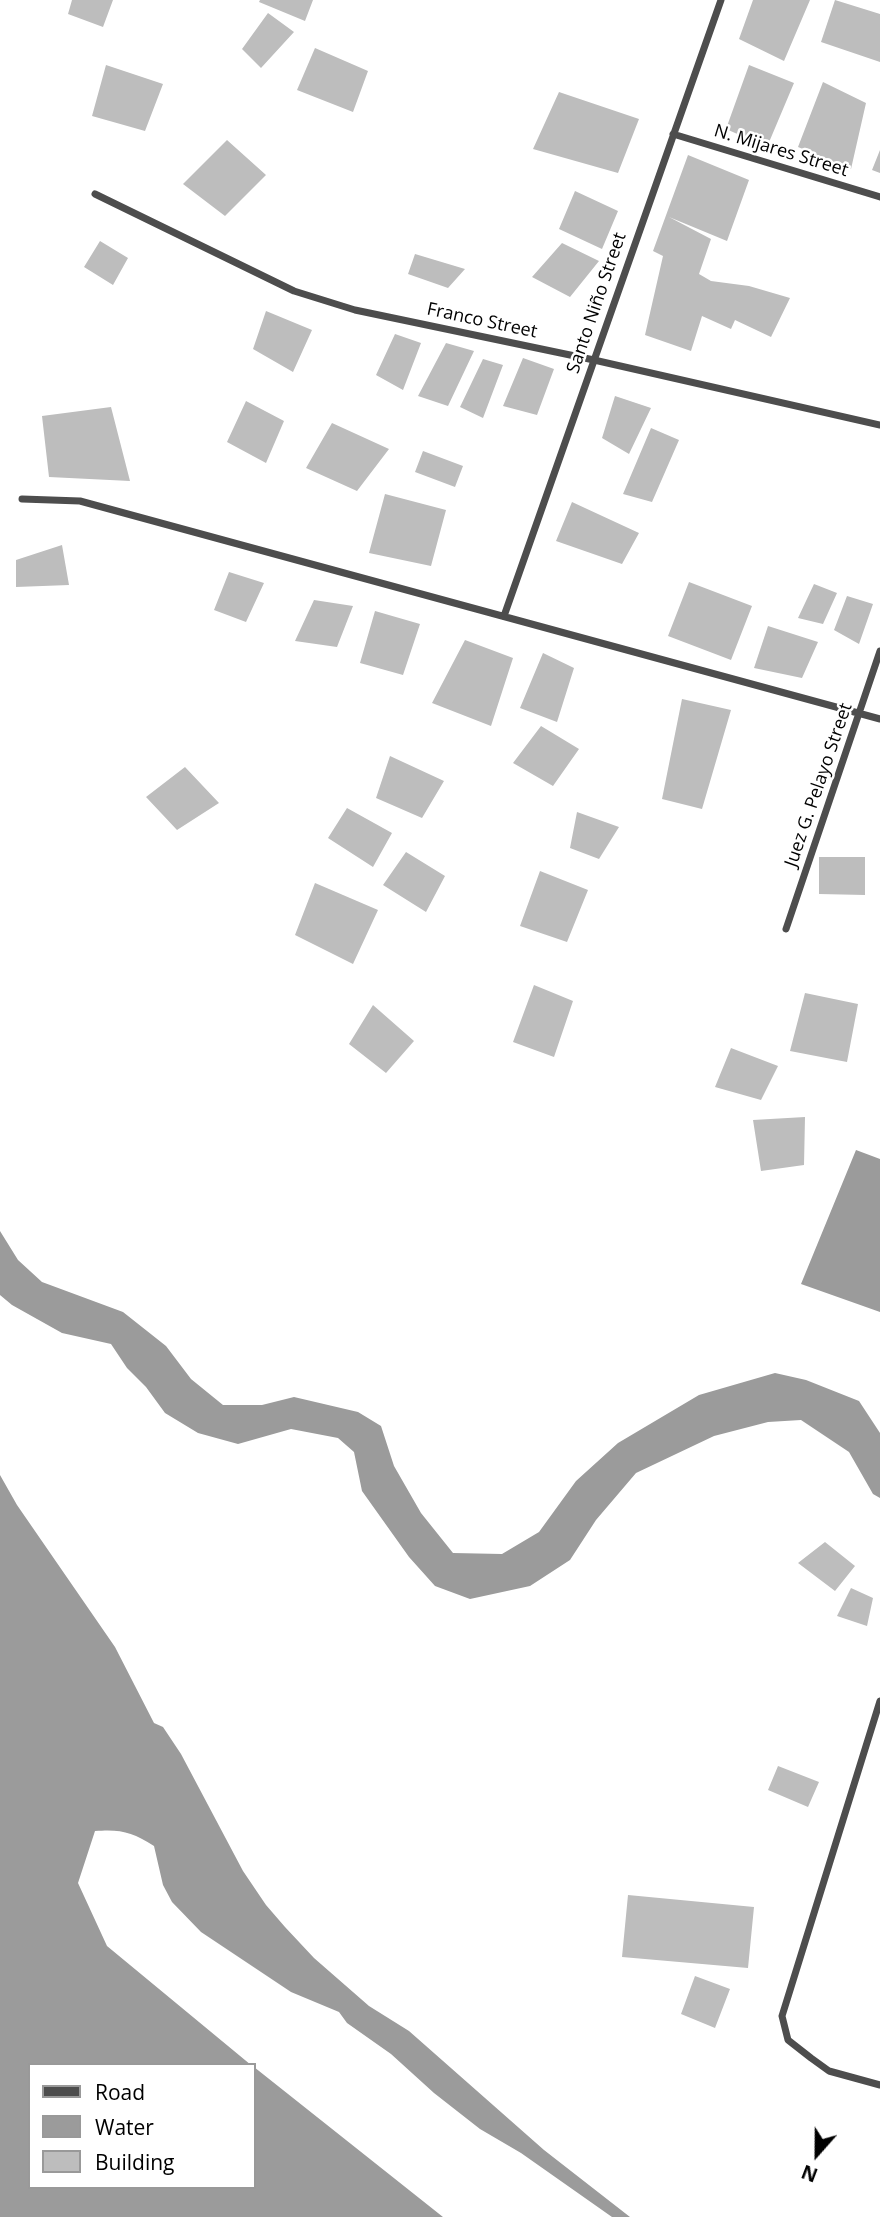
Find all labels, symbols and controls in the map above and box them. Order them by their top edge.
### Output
street label: N. Mijares Street [711,120,851,182]
street label: Santo Niño Street [563,230,631,376]
street label: Franco Street [425,299,539,343]
street label: Juez G. Pelayo Street [781,700,857,870]
legend [28,2063,256,2189]
text: Road [95,2078,145,2106]
text: Water [95,2113,154,2141]
north arrow [782,2119,852,2189]
text: Building [95,2148,174,2176]
text: N [798,2159,821,2189]

